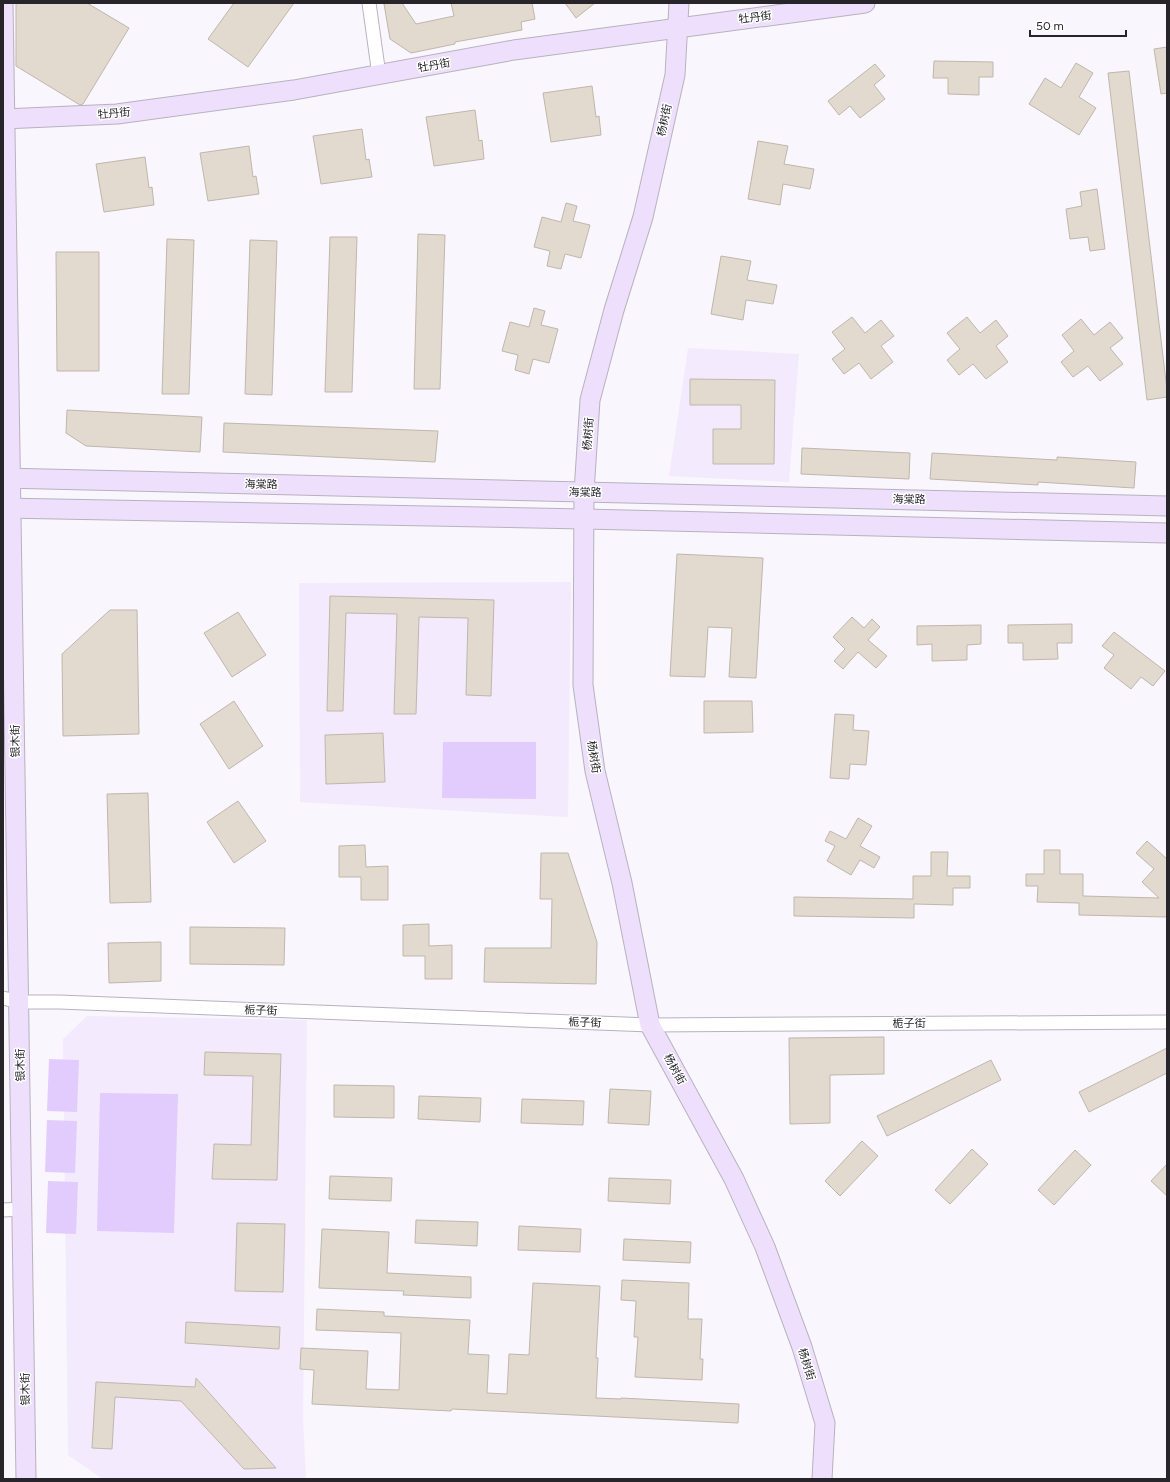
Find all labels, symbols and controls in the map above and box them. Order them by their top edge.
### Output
street label: 牡丹街 [738,9,772,26]
scale bar [1030,12,1126,38]
text: 50 m [1036,19,1064,33]
street label: 牡丹街 [417,56,451,75]
street label: 杨树街 [655,103,674,138]
street label: 牡丹街 [97,106,131,121]
street label: 杨树街 [581,417,596,451]
street label: 海棠路 [244,478,278,491]
street label: 海棠路 [568,486,602,499]
street label: 海棠路 [892,493,926,506]
street label: 银木街 [9,724,22,758]
street label: 杨树街 [585,740,603,774]
street label: 栀子街 [244,1003,278,1018]
street label: 栀子街 [568,1015,602,1030]
street label: 栀子街 [893,1017,926,1030]
street label: 银木街 [14,1048,27,1082]
street label: 杨树街 [661,1052,688,1087]
street label: 杨树街 [795,1346,818,1382]
street label: 银木街 [19,1372,32,1406]

